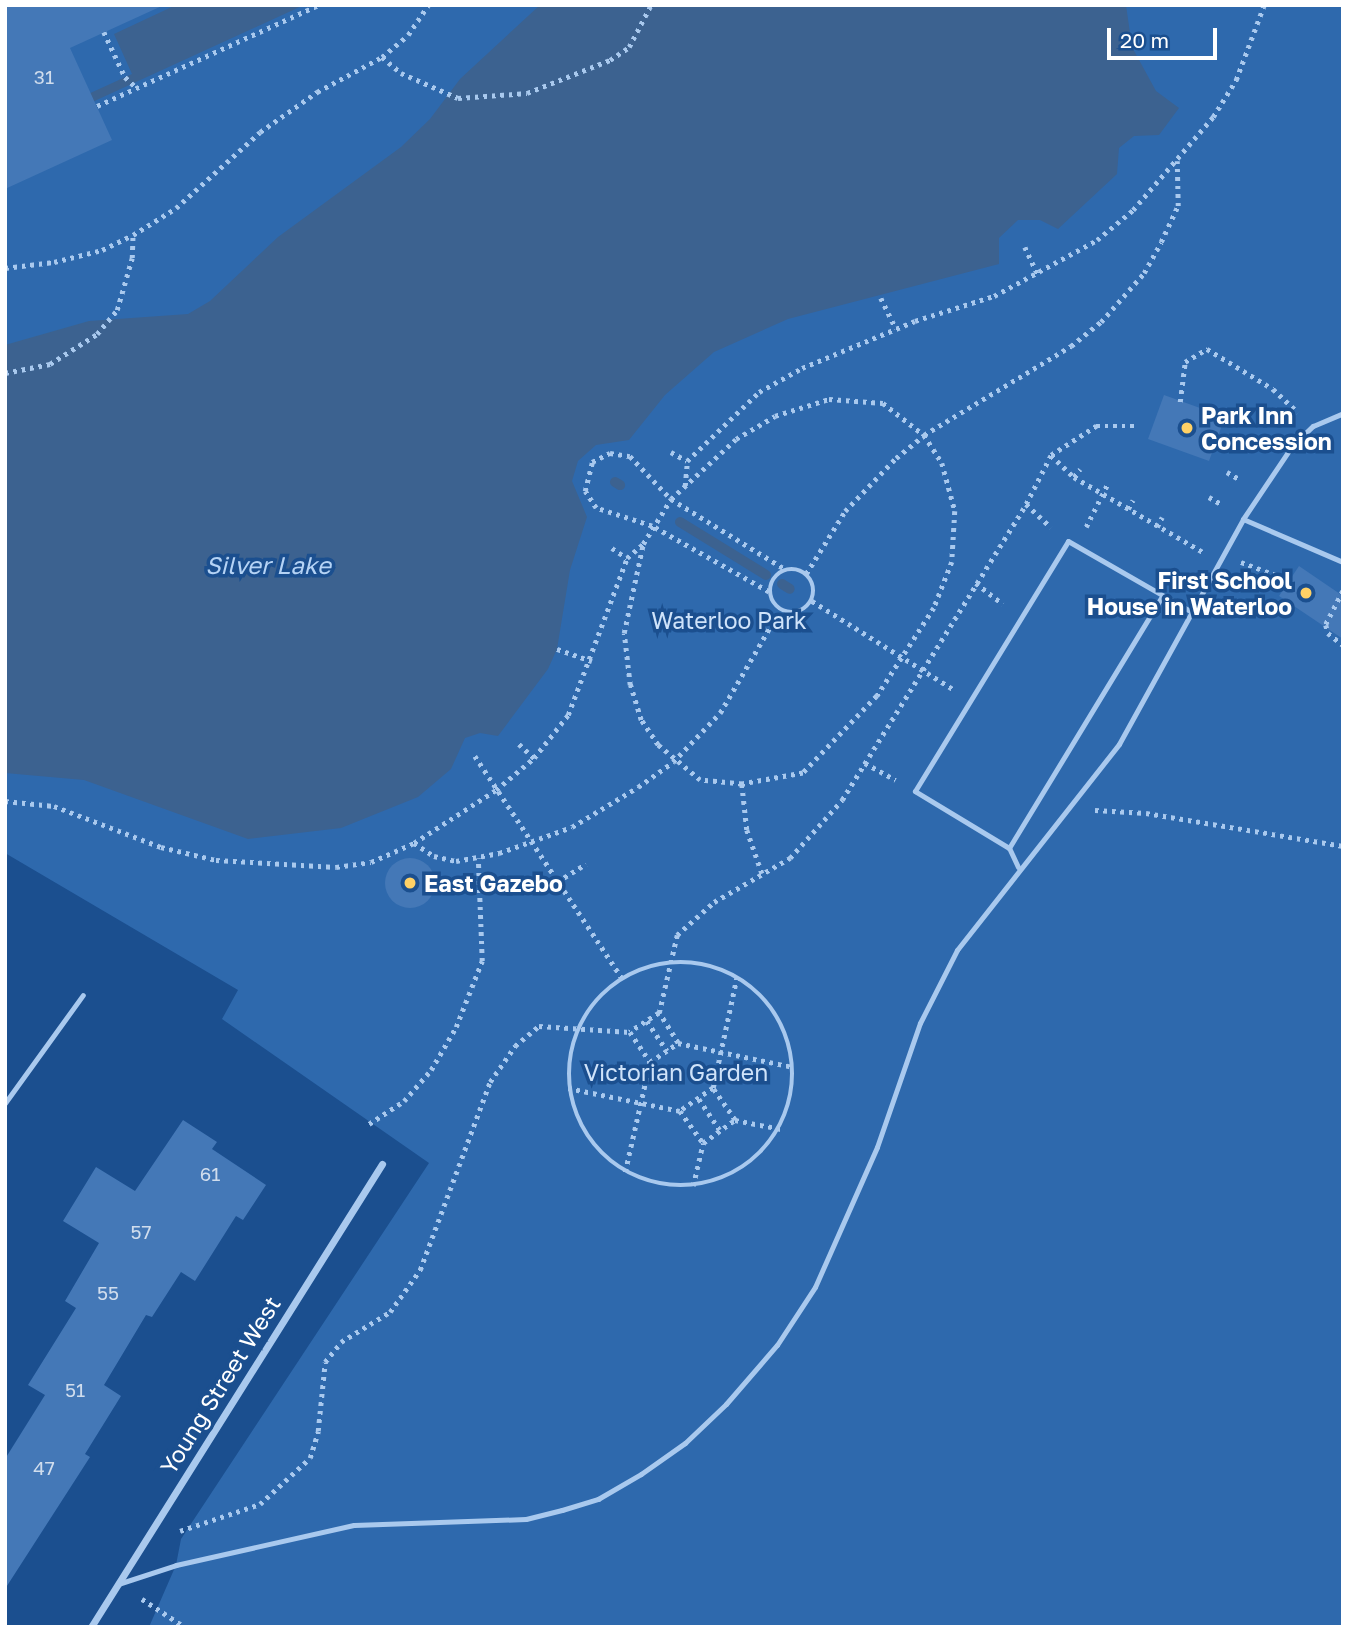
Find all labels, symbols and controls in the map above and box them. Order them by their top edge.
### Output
scale bar [1110,14,1220,58]
text: 20 m [1120,27,1169,53]
house number: 31 [34,66,54,88]
place label: Park Inn Concession [1201,401,1332,455]
marker: Park Inn Concession [1179,420,1195,436]
water label: Silver Lake [205,551,331,579]
place label: First School House in Waterloo [1087,566,1292,620]
marker: First School House in Waterloo [1298,585,1314,601]
park label: Waterloo Park [651,606,807,634]
place label: East Gazebo [424,869,563,897]
marker: East Gazebo [402,875,418,891]
park label: Victorian Garden [584,1058,768,1086]
house number: 61 [200,1163,220,1185]
house number: 57 [130,1221,152,1243]
house number: 55 [97,1282,119,1304]
street label: Young Street West [154,1291,286,1479]
house number: 51 [65,1379,85,1401]
house number: 47 [33,1457,55,1479]

